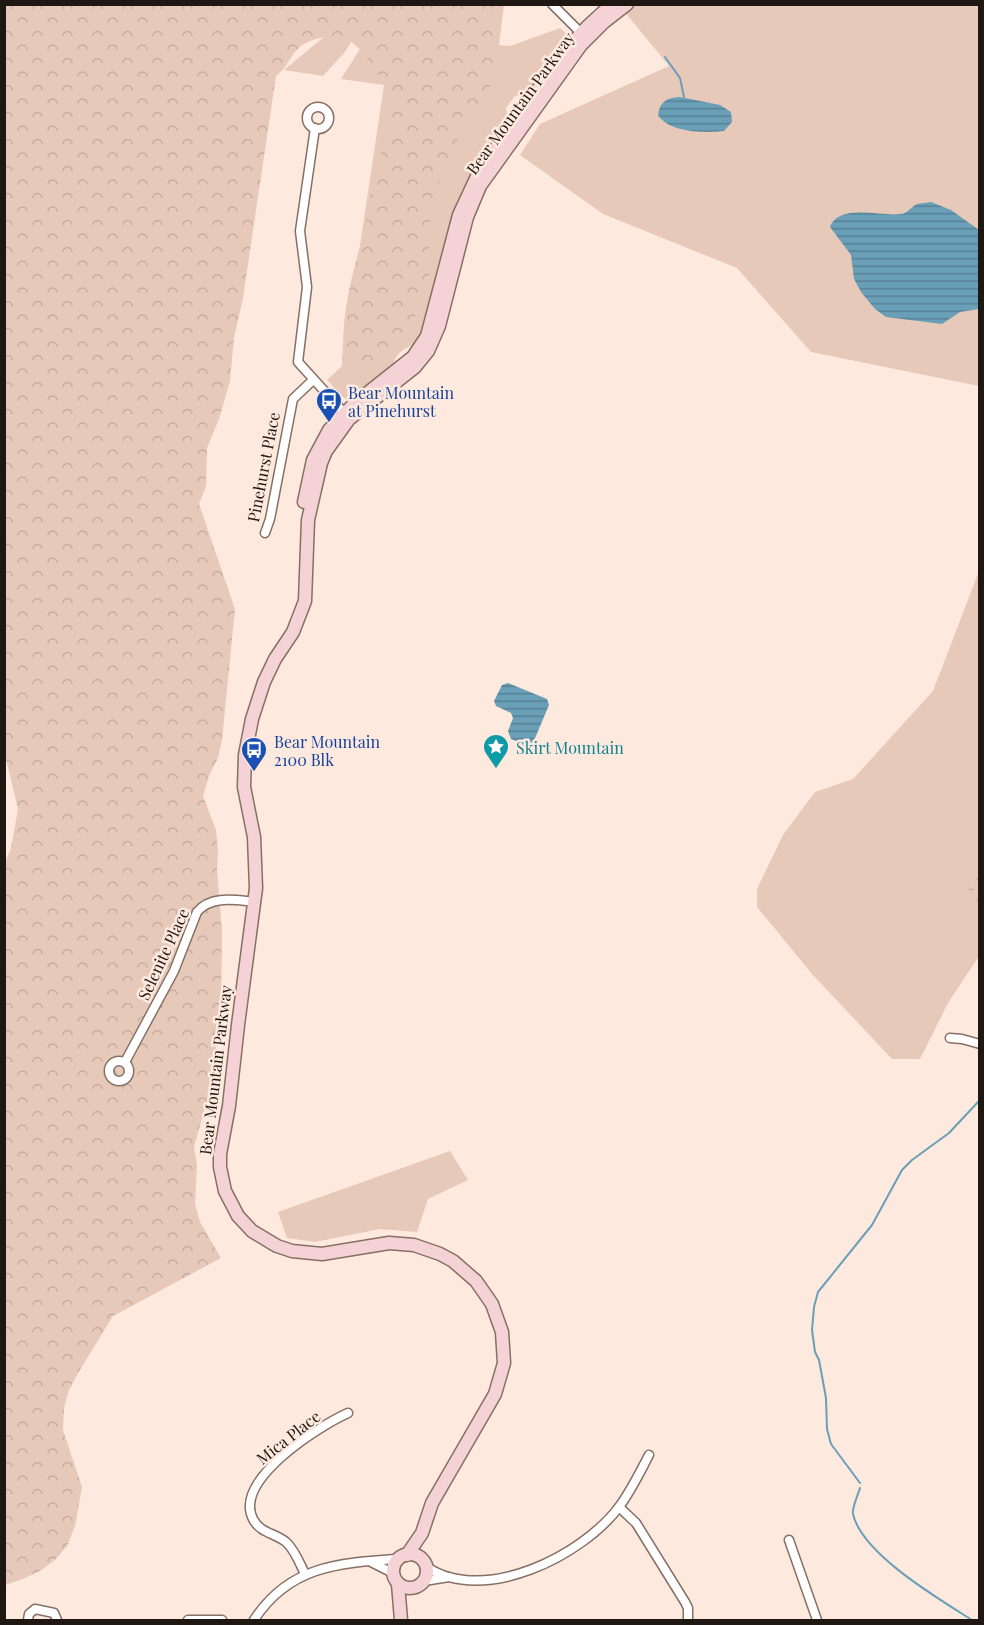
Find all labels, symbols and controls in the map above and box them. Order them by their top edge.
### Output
street label: Bear Mountain Parkway [461,28,579,178]
place label: Bear Mountain at Pinehurst [348,382,454,421]
bus stop icon: Bear Mountain at Pinehurst [314,386,344,424]
street label: Pinehurst Place [242,410,284,524]
place label: Bear Mountain 2100 Blk [274,731,380,770]
place icon: Skirt Mountain [481,732,511,770]
bus stop icon: Bear Mountain 2100 Blk [239,735,269,773]
place label: Skirt Mountain [516,737,624,758]
street label: Selenite Place [133,905,193,1003]
street label: Bear Mountain Parkway [194,984,236,1156]
street label: Mica Place [252,1405,324,1469]

